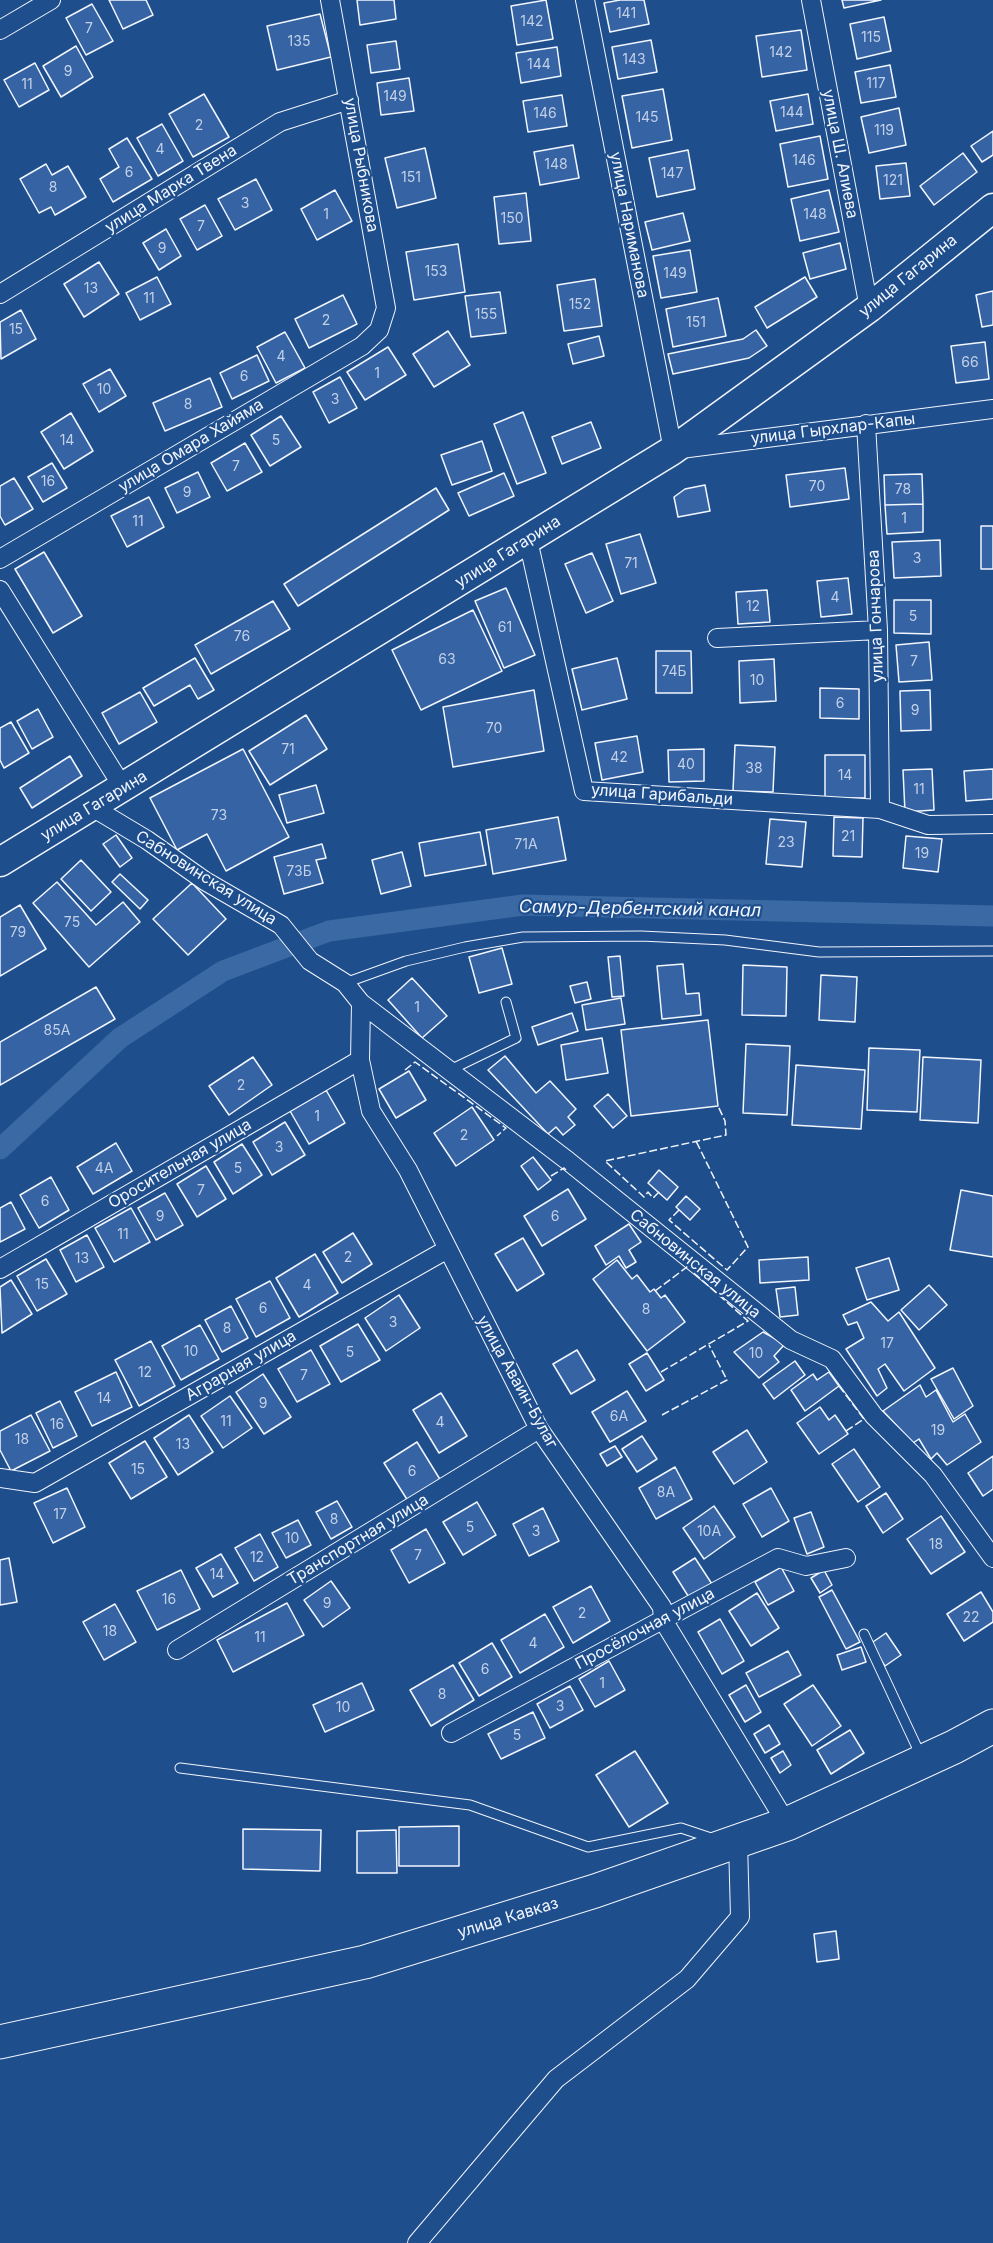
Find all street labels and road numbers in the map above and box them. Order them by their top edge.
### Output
street label: улица Ш. Алиева [818,88,862,220]
street label: улица Рыбникова [340,96,382,234]
street label: улица Марка Твена [102,141,240,237]
street label: улица Нариманова [605,150,653,300]
street label: улица Гагарина [855,231,961,321]
street label: улица Омара Хайяма [115,395,267,497]
street label: улица Гырхлар-Капы [750,409,916,449]
street label: улица Гагарина [452,512,564,592]
street label: улица Гончарова [864,549,888,683]
street label: улица Гагарина [37,767,151,845]
street label: улица Гарибальди [590,780,734,810]
street label: Сабновинская улица [132,827,280,929]
street label: Оросительная улица [105,1115,255,1213]
street label: Сабновинская улица [626,1205,764,1323]
street label: улица Аваин-Булаг [472,1312,562,1452]
street label: Аграрная улица [182,1327,300,1405]
street label: Транспортная улица [284,1490,432,1590]
street label: Просёлочная улица [572,1584,718,1674]
street label: улица Кавказ [455,1894,561,1942]

